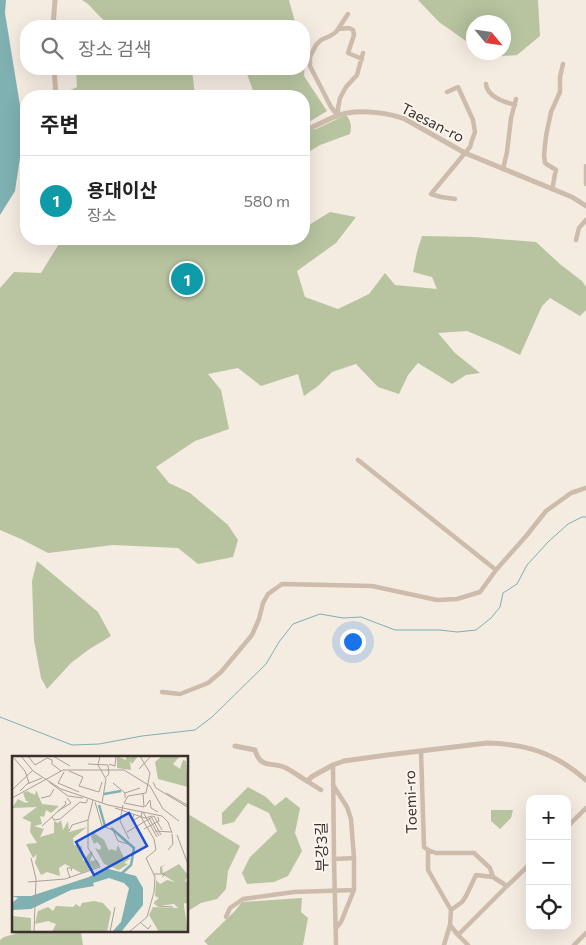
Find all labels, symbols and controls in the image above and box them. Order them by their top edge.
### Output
north arrow [466,15,511,60]
search box [20,20,310,75]
icon: search [38,34,66,62]
text: 장소 검색 [78,37,152,60]
street label: Taesan-ro [398,98,468,146]
text: 주변 [40,111,79,136]
text: 용대이산 [87,178,157,201]
text: 1 [52,191,60,210]
text: 580 m [244,191,290,210]
text: 장소 [87,205,116,224]
pin: 1 [171,260,203,298]
your location [340,629,366,655]
inset map [12,756,189,932]
street label: Toemi-ro [400,770,420,834]
map controls [526,795,571,930]
button: + [526,795,571,840]
street label: 부강3길 [312,822,330,872]
button: − [526,840,571,885]
button: locate [526,885,571,930]

